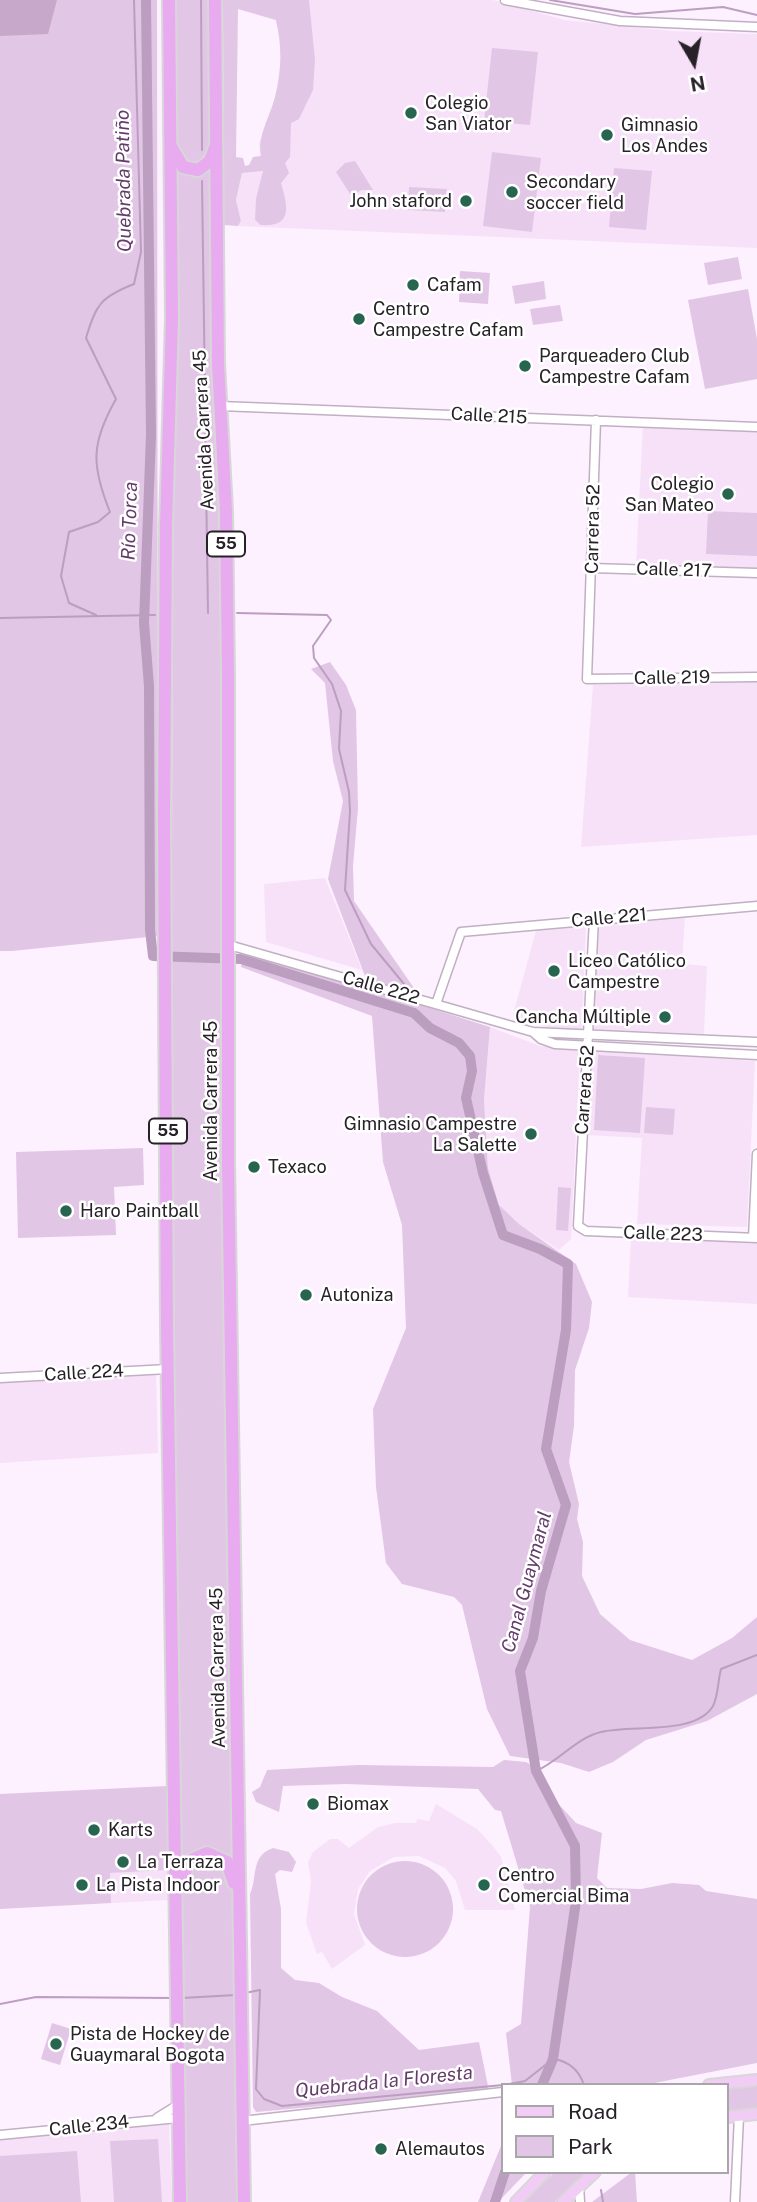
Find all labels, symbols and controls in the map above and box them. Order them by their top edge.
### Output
north arrow [659,28,729,98]
text: N [688,72,707,96]
place label: Colegio San Viator [425,92,512,134]
marker: Colegio San Viator [403,105,419,121]
water label: Quebrada Patiño [111,110,137,252]
place label: Gimnasio Los Andes [621,114,708,156]
marker: Gimnasio Los Andes [599,127,615,143]
place label: Secondary soccer field [526,171,624,214]
marker: Secondary soccer field [504,184,520,200]
place label: John staford [349,190,452,212]
marker: John staford [458,193,474,209]
place label: Cafam [427,274,482,296]
marker: Cafam [405,277,421,293]
place label: Centro Campestre Cafam [373,298,524,340]
marker: Centro Campestre Cafam [351,311,367,327]
place label: Parqueadero Club Campestre Cafam [539,345,690,388]
street label: Avenida Carrera 45 [189,349,219,511]
marker: Parqueadero Club Campestre Cafam [517,358,533,374]
street label: Calle 215 [450,403,528,429]
place label: Colegio San Mateo [625,473,714,516]
water label: Río Torca [117,481,143,561]
street label: Carrera 52 [581,484,605,574]
marker: Colegio San Mateo [720,486,736,502]
road number: 55 [207,531,245,556]
street label: Calle 217 [636,558,712,582]
street label: Calle 219 [634,667,710,689]
street label: Calle 221 [570,904,648,932]
place label: Liceo Católico Campestre [568,950,686,992]
marker: Liceo Católico Campestre [546,963,562,979]
street label: Calle 222 [340,967,422,1009]
place label: Cancha Múltiple [515,1006,651,1028]
marker: Cancha Múltiple [657,1009,673,1025]
street label: Avenida Carrera 45 [200,1021,222,1181]
street label: Carrera 52 [571,1045,599,1135]
place label: Gimnasio Campestre La Salette [344,1113,517,1156]
road number: 55 [149,1119,187,1144]
marker: Gimnasio Campestre La Salette [523,1126,539,1142]
place label: Texaco [268,1156,327,1178]
marker: Texaco [246,1159,262,1175]
place label: Haro Paintball [80,1200,199,1222]
marker: Haro Paintball [58,1203,74,1219]
street label: Calle 223 [623,1222,703,1246]
place label: Autoniza [320,1284,394,1306]
marker: Autoniza [298,1287,314,1303]
street label: Calle 224 [44,1360,124,1386]
water label: Canal Guaymaral [497,1509,557,1655]
street label: Avenida Carrera 45 [206,1587,230,1749]
place label: Biomax [327,1793,389,1815]
marker: Biomax [305,1796,321,1812]
place label: Karts [108,1819,153,1841]
marker: Karts [86,1822,102,1838]
place label: La Terraza [137,1851,223,1873]
marker: La Terraza [115,1854,131,1870]
place label: Centro Comercial Bima [498,1864,629,1906]
place label: La Pista Indoor [96,1874,220,1896]
marker: La Pista Indoor [74,1877,90,1893]
marker: Centro Comercial Bima [476,1877,492,1893]
place label: Pista de Hockey de Guaymaral Bogota [70,2023,230,2066]
marker: Pista de Hockey de Guaymaral Bogota [48,2036,64,2052]
water label: Quebrada la Floresta [294,2061,474,2103]
legend [502,2083,729,2174]
text: Road [568,2099,618,2124]
street label: Calle 234 [48,2111,130,2141]
text: Park [568,2134,613,2159]
place label: Alemautos [395,2138,485,2160]
marker: Alemautos [373,2141,389,2157]

